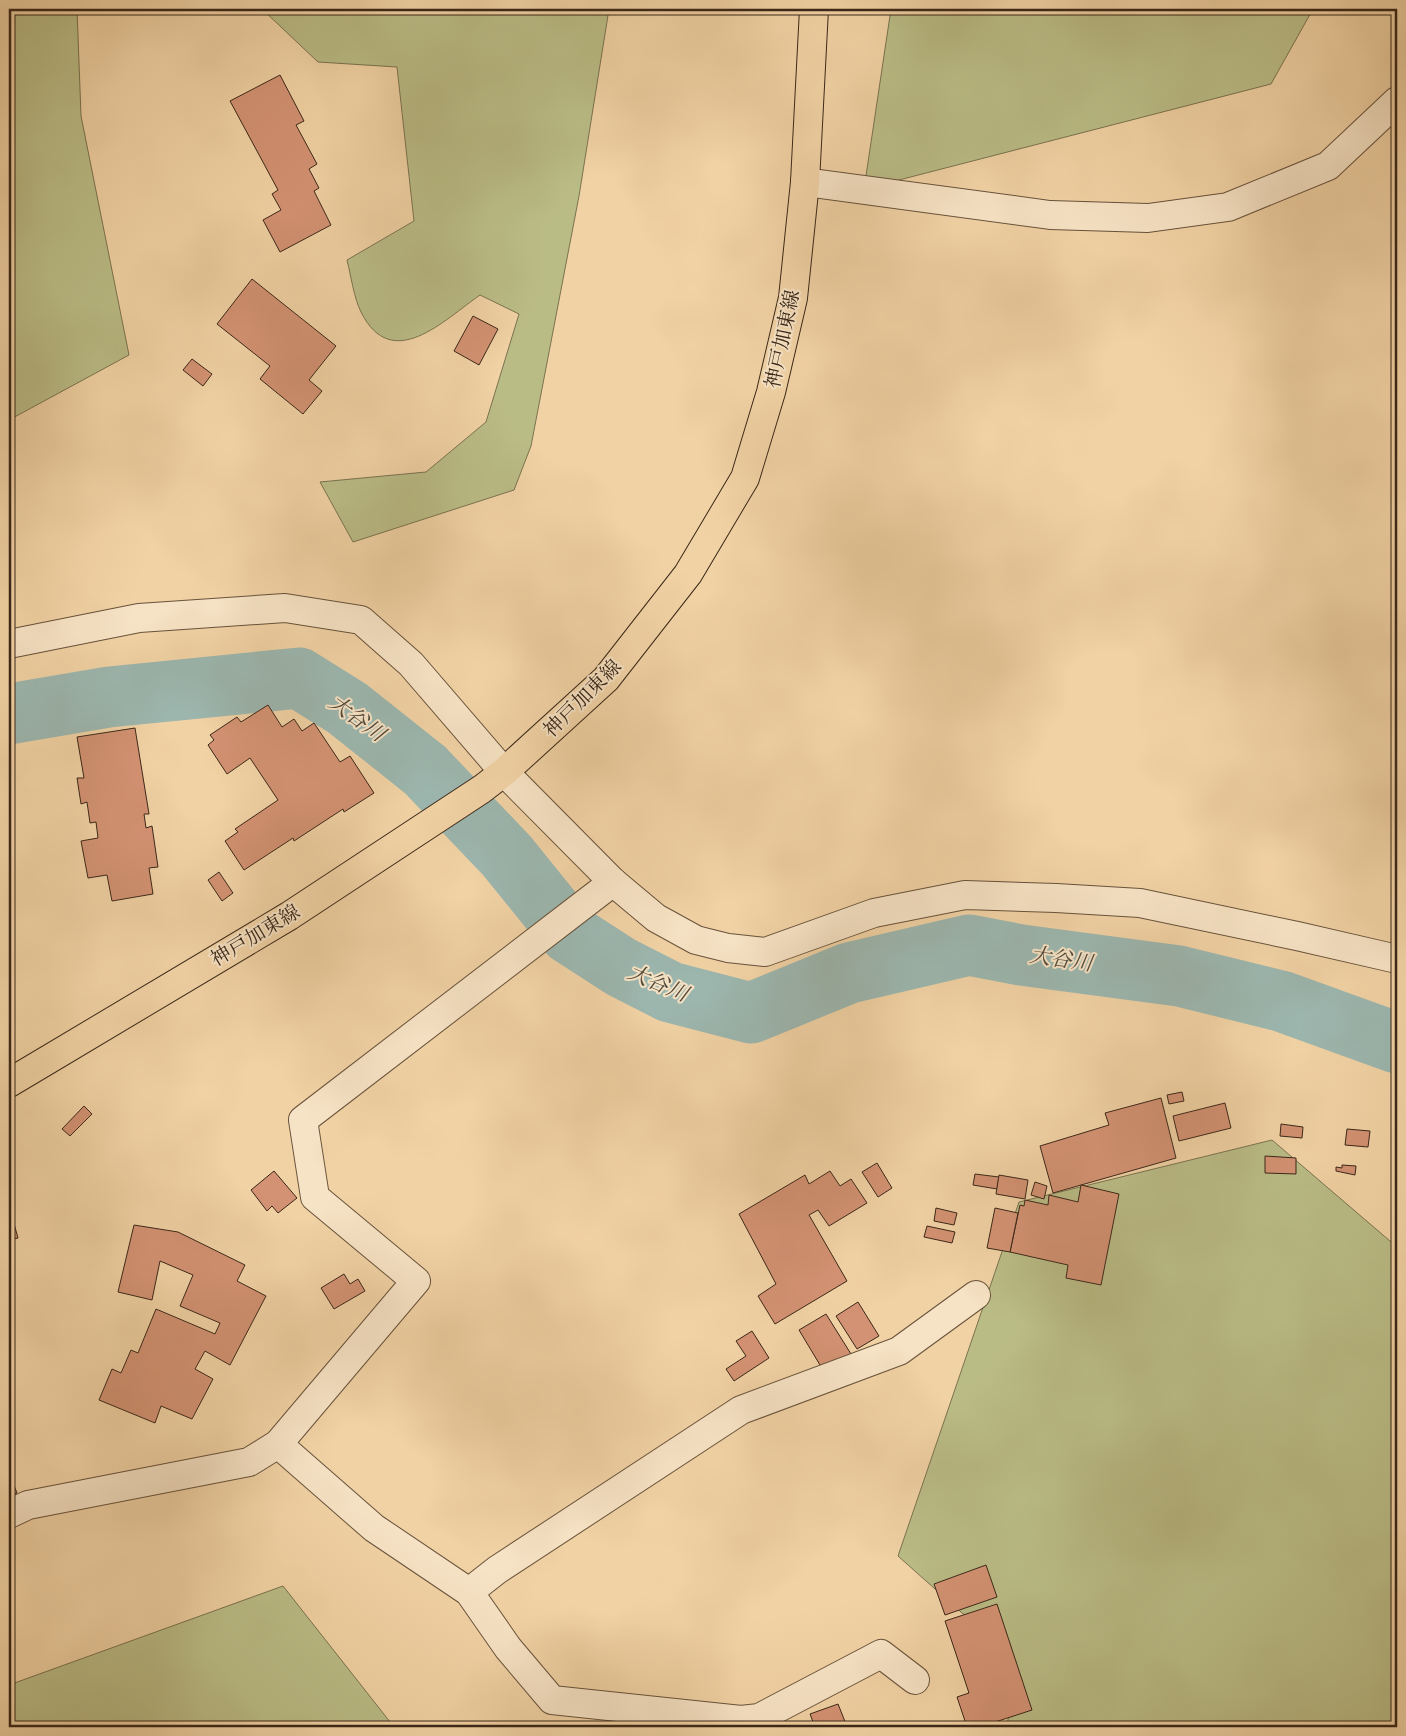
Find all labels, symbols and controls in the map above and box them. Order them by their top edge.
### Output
street label: 神戸加東線 [760,288,804,390]
street label: 神戸加東線 [538,654,626,742]
water label: 大谷川 [324,689,392,748]
street label: 神戸加東線 [206,899,304,971]
water label: 大谷川 [1028,942,1096,977]
water label: 大谷川 [624,959,694,1008]

